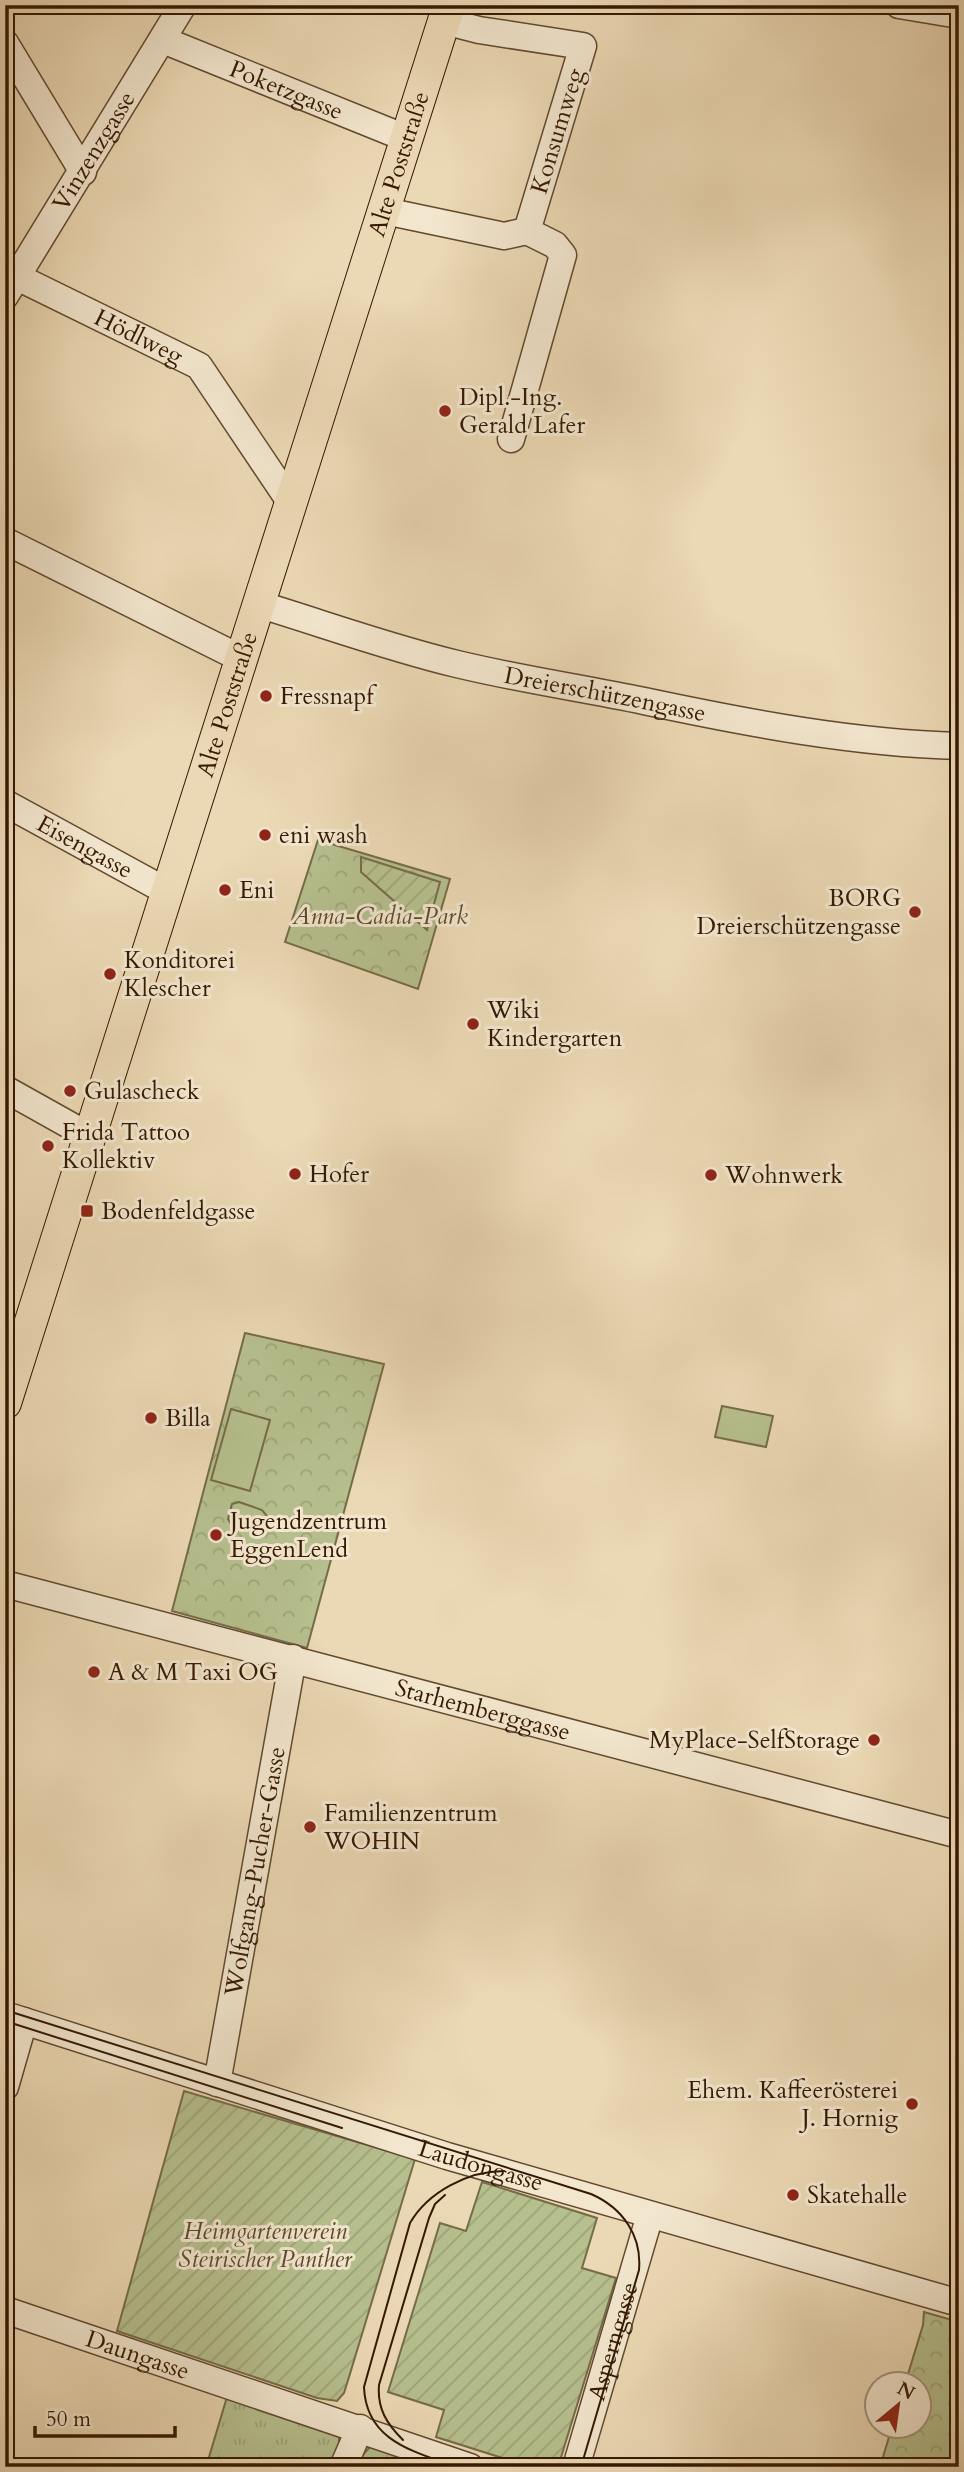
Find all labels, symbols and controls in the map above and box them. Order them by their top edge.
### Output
street label: Poketzgasse [224,53,348,128]
street label: Konsumweg [523,64,592,198]
street label: Vinzenzgasse [45,85,143,217]
street label: Alte Poststraße [360,87,438,241]
street label: Hödlweg [88,301,189,373]
place label: Dipl.-Ing. Gerald Lafer [459,381,585,442]
marker: Dipl.-Ing. Gerald Lafer [437,403,453,419]
street label: Alte Poststraße [189,628,266,781]
street label: Dreierschützengasse [501,659,709,730]
place label: Fressnapf [280,680,377,713]
marker: Fressnapf [258,688,274,704]
street label: Eisengasse [31,807,139,887]
place label: eni wash [279,819,368,852]
marker: eni wash [257,827,273,843]
place label: Eni [239,874,274,907]
marker: Eni [217,882,233,898]
place label: BORG Dreierschützengasse [697,882,901,943]
park label: Anna-Cadia-Park [291,900,468,933]
marker: BORG Dreierschützengasse [907,904,923,920]
place label: Konditorei Klescher [124,944,235,1005]
marker: Konditorei Klescher [102,966,118,982]
place label: Wiki Kindergarten [486,994,623,1055]
marker: Wiki Kindergarten [465,1016,481,1032]
place label: Gulascheck [84,1075,200,1108]
marker: Gulascheck [62,1083,78,1099]
place label: Frida Tattoo Kollektiv [62,1116,190,1177]
marker: Frida Tattoo Kollektiv [40,1138,56,1154]
place label: Hofer [309,1158,369,1191]
place label: Wohnwerk [724,1159,843,1192]
marker: Hofer [287,1166,303,1182]
marker: Wohnwerk [703,1167,719,1183]
place label: Bodenfeldgasse [101,1195,255,1228]
marker: Bodenfeldgasse [79,1203,95,1219]
place label: Billa [165,1402,211,1435]
marker: Billa [143,1410,159,1426]
place label: Jugendzentrum EggenLend [227,1505,388,1566]
marker: Jugendzentrum EggenLend [208,1527,224,1543]
place label: A & M Taxi OG [108,1656,278,1689]
marker: A & M Taxi OG [86,1664,102,1680]
street label: Starhemberggasse [391,1671,574,1749]
place label: MyPlace-SelfStorage [649,1724,860,1757]
marker: MyPlace-SelfStorage [866,1732,882,1748]
street label: Wolfgang-Pucher-Gasse [217,1744,294,2000]
place label: Familienzentrum WOHIN [323,1797,498,1858]
marker: Familienzentrum WOHIN [302,1819,318,1835]
place label: Ehem. Kaffeerösterei J. Hornig [687,2074,899,2135]
marker: Ehem. Kaffeerösterei J. Hornig [904,2096,920,2112]
street label: Laudongasse [414,2132,547,2200]
place label: Skatehalle [807,2179,907,2212]
marker: Skatehalle [785,2187,801,2203]
park label: Heimgartenverein Steirischer Panther [178,2215,353,2276]
street label: Asperngasse [580,2278,646,2405]
street label: Daungasse [81,2322,194,2388]
north arrow [862,2370,932,2440]
text: N [892,2376,920,2407]
scale bar [35,2395,175,2439]
text: 50 m [46,2405,91,2434]

